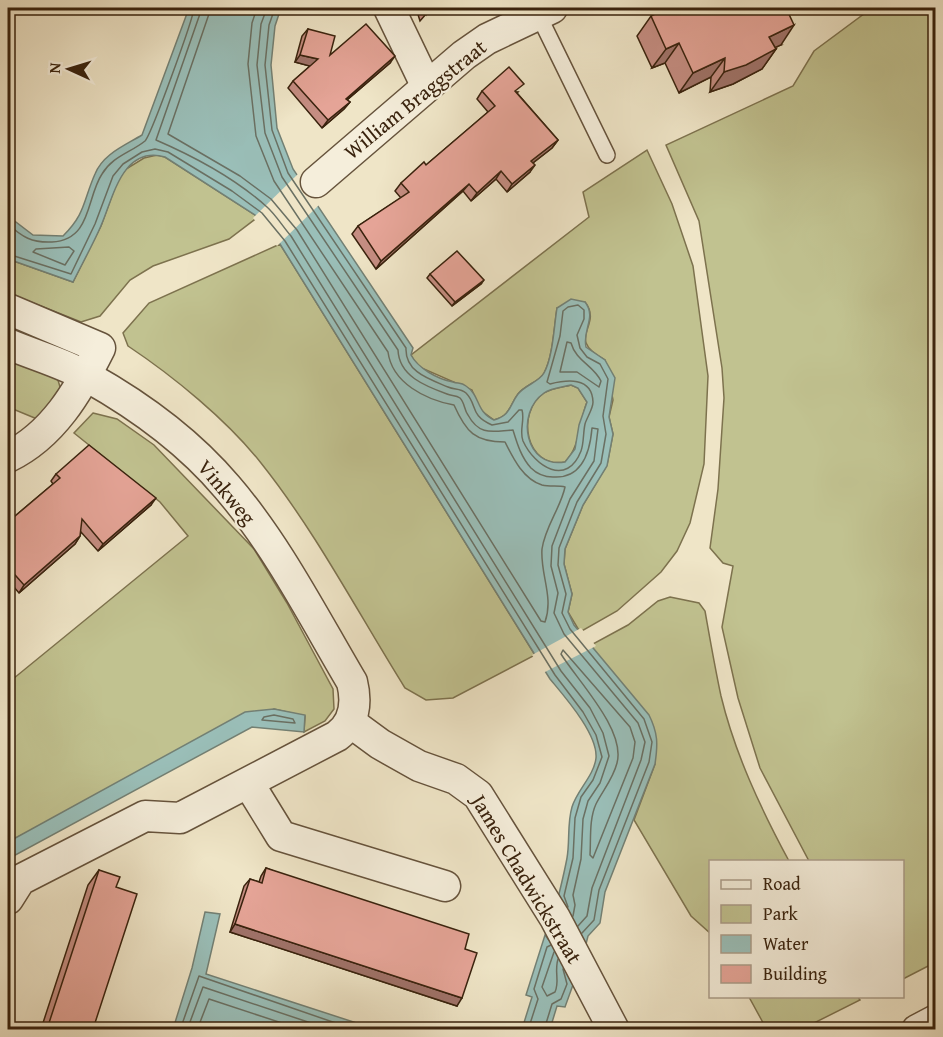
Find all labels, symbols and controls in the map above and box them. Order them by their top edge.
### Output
street label: William Braggstraat [337,31,494,166]
north arrow [39,39,99,99]
text: N [42,61,66,74]
street label: Vinkweg [190,453,264,532]
street label: James Chadwickstraat [463,786,590,970]
legend [709,860,904,998]
text: Road [763,870,801,897]
text: Park [763,900,799,927]
text: Water [763,930,809,957]
text: Building [763,960,827,987]

